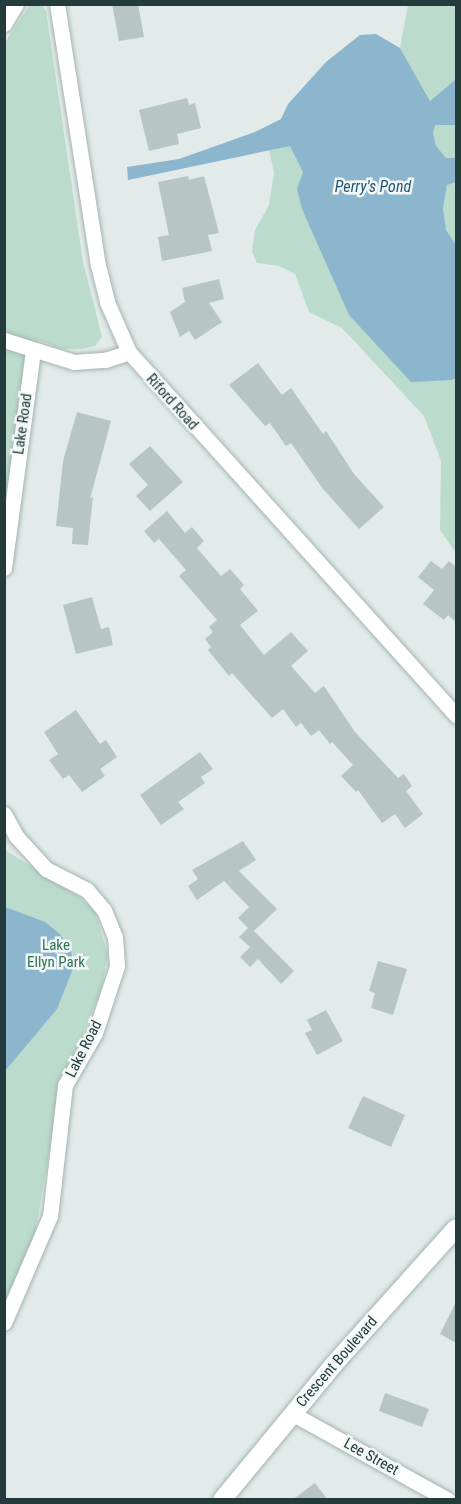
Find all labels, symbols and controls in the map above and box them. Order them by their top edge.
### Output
water label: Perry's Pond [335,177,411,197]
street label: Riford Road [142,370,202,434]
street label: Lake Road [10,392,36,456]
park label: Lake Ellyn Park [27,936,85,971]
street label: Lake Road [62,1018,106,1080]
street label: Crescent Boulevard [293,1313,381,1411]
street label: Lee Street [340,1435,402,1479]

